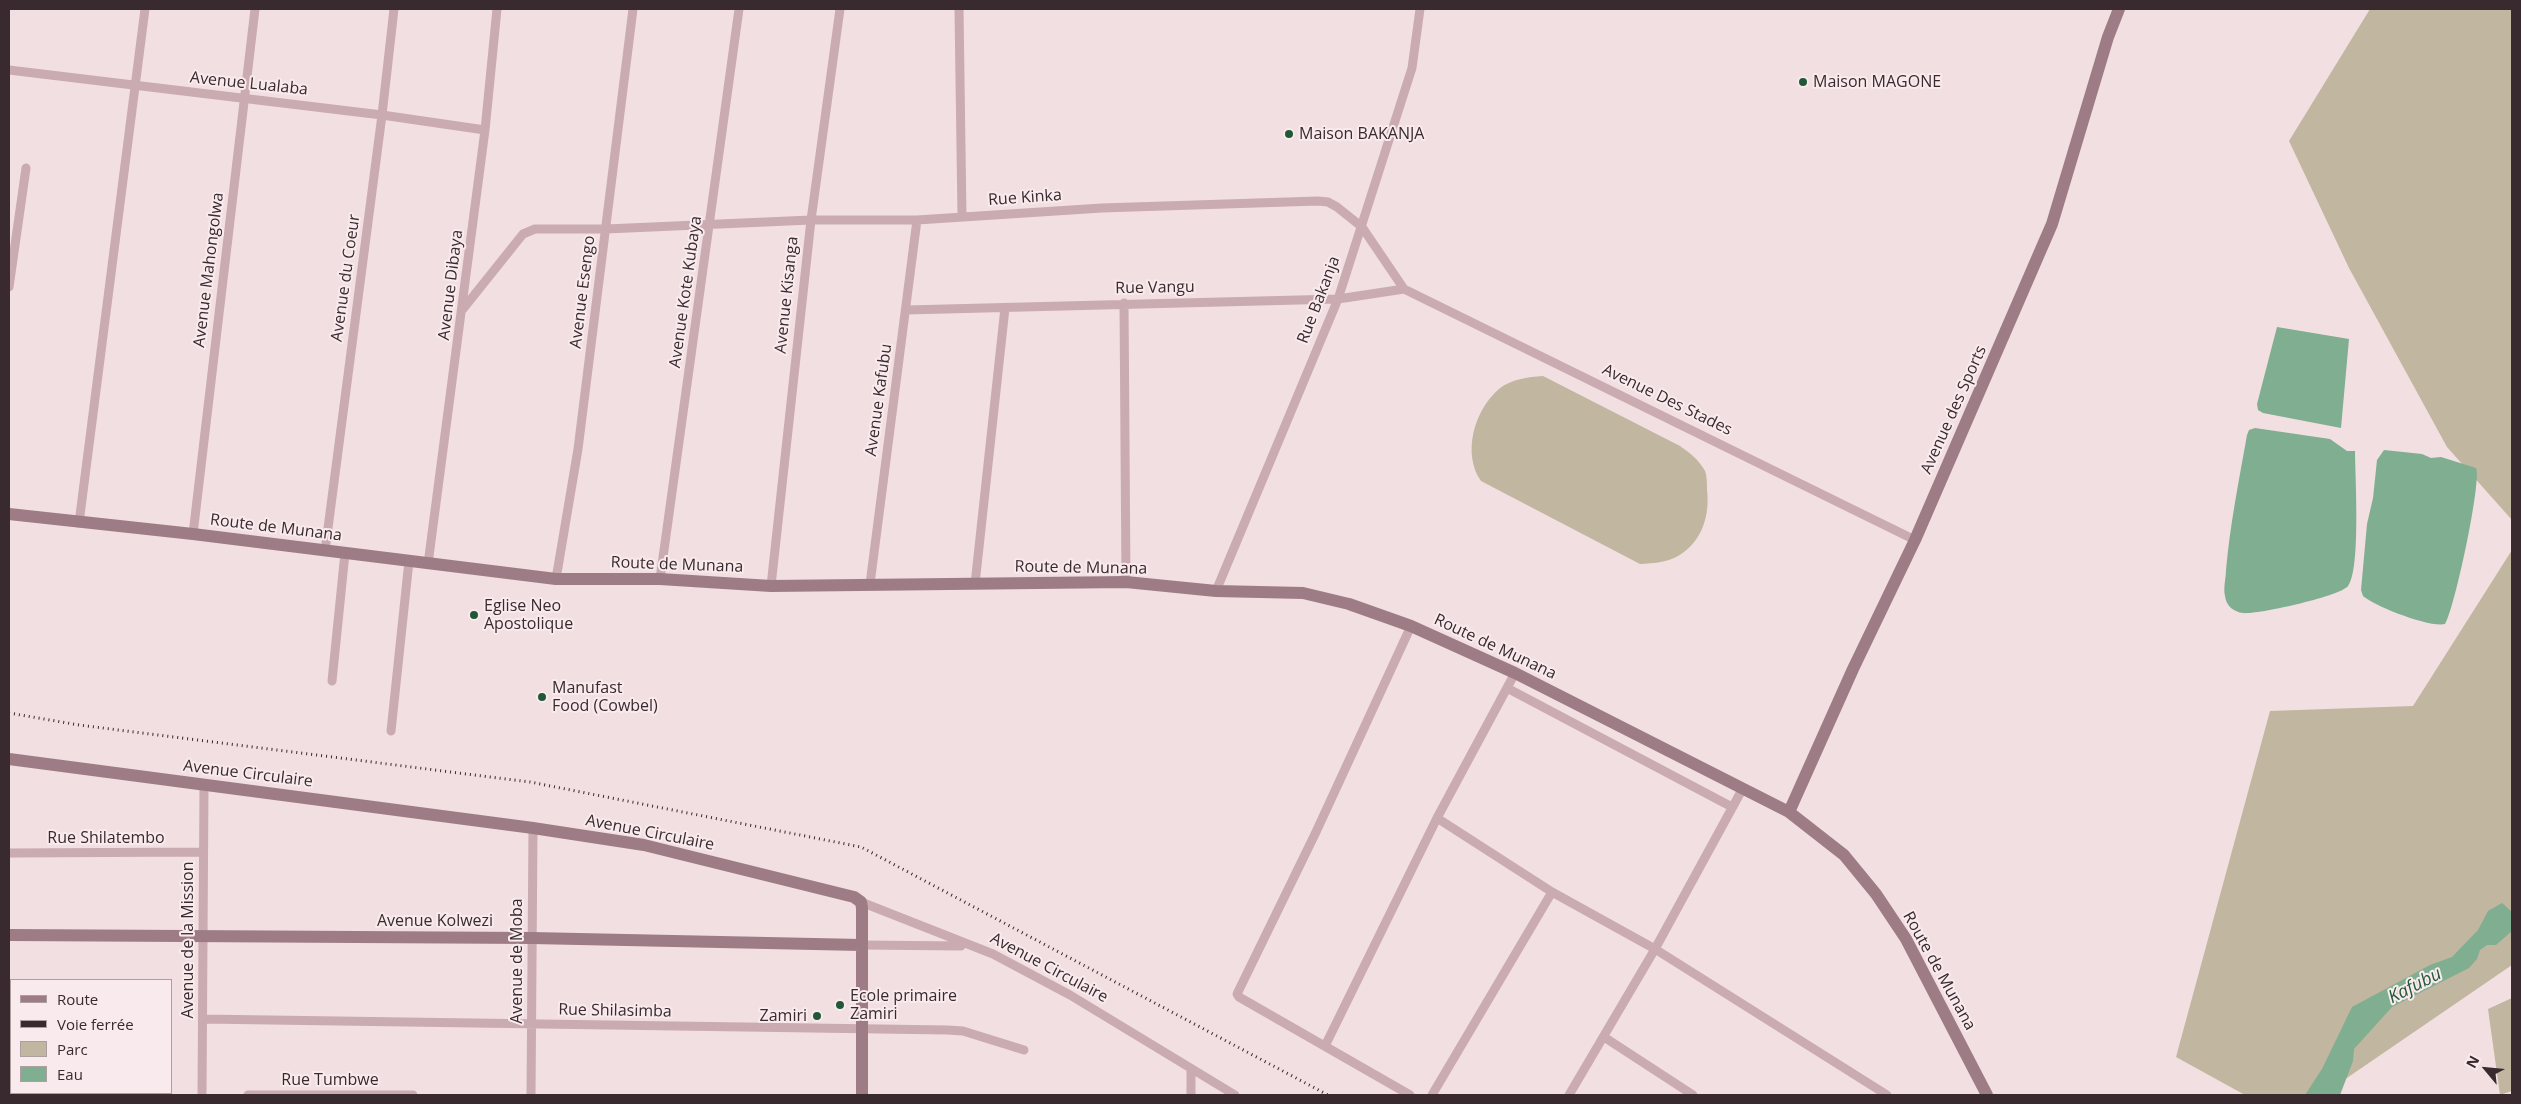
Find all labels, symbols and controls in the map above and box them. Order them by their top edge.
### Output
street label: Avenue Lualaba [189,68,309,100]
place label: Maison MAGONE [1813,72,1941,92]
marker: Maison MAGONE [1797,76,1809,88]
place label: Maison BAKANJA [1299,124,1424,144]
marker: Maison BAKANJA [1283,128,1295,140]
street label: Rue Kinka [988,186,1062,210]
street label: Avenue Mahongolwa [190,191,228,349]
street label: Avenue du Coeur [328,213,364,343]
street label: Avenue Kote Kubaya [666,215,706,369]
street label: Avenue Dibaya [435,229,467,341]
street label: Avenue Esengo [567,235,599,349]
street label: Avenue Kisanga [771,236,803,354]
street label: Rue Bakanja [1294,254,1344,346]
street label: Rue Vangu [1115,278,1195,298]
street label: Avenue Kafubu [862,343,896,457]
street label: Avenue des Sports [1917,343,1991,477]
street label: Avenue Des Stades [1599,360,1735,440]
street label: Route de Munana [209,510,343,546]
street label: Route de Munana [610,553,744,577]
street label: Route de Munana [1014,557,1148,579]
place label: Eglise Neo Apostolique [484,596,573,634]
marker: Eglise Neo Apostolique [468,609,480,621]
street label: Route de Munana [1431,610,1559,684]
place label: Manufast Food (Cowbel) [552,678,658,716]
marker: Manufast Food (Cowbel) [536,691,548,703]
street label: Avenue Circulaire [182,757,314,791]
street label: Avenue Circulaire [584,811,716,855]
street label: Rue Shilatembo [47,828,165,848]
street label: Avenue de la Mission [178,861,198,1019]
street label: Avenue de Moba [507,898,527,1024]
street label: Route de Munana [1898,908,1980,1034]
street label: Avenue Kolwezi [377,911,493,931]
street label: Avenue Circulaire [987,929,1111,1007]
water label: Kafubu [2385,963,2445,1009]
legend [10,979,172,1094]
place label: Ecole primaire Zamiri [850,986,957,1024]
text: Route [57,989,98,1009]
marker: Ecole primaire Zamiri [834,999,846,1011]
street label: Rue Shilasimba [558,1000,672,1022]
place label: Zamiri [760,1006,807,1026]
marker: Zamiri [811,1010,823,1022]
text: Voie ferrée [57,1014,134,1034]
text: Parc [57,1039,88,1059]
north arrow [2461,1044,2511,1094]
text: N [2461,1052,2483,1071]
text: Eau [57,1064,83,1084]
street label: Rue Tumbwe [281,1070,379,1090]

